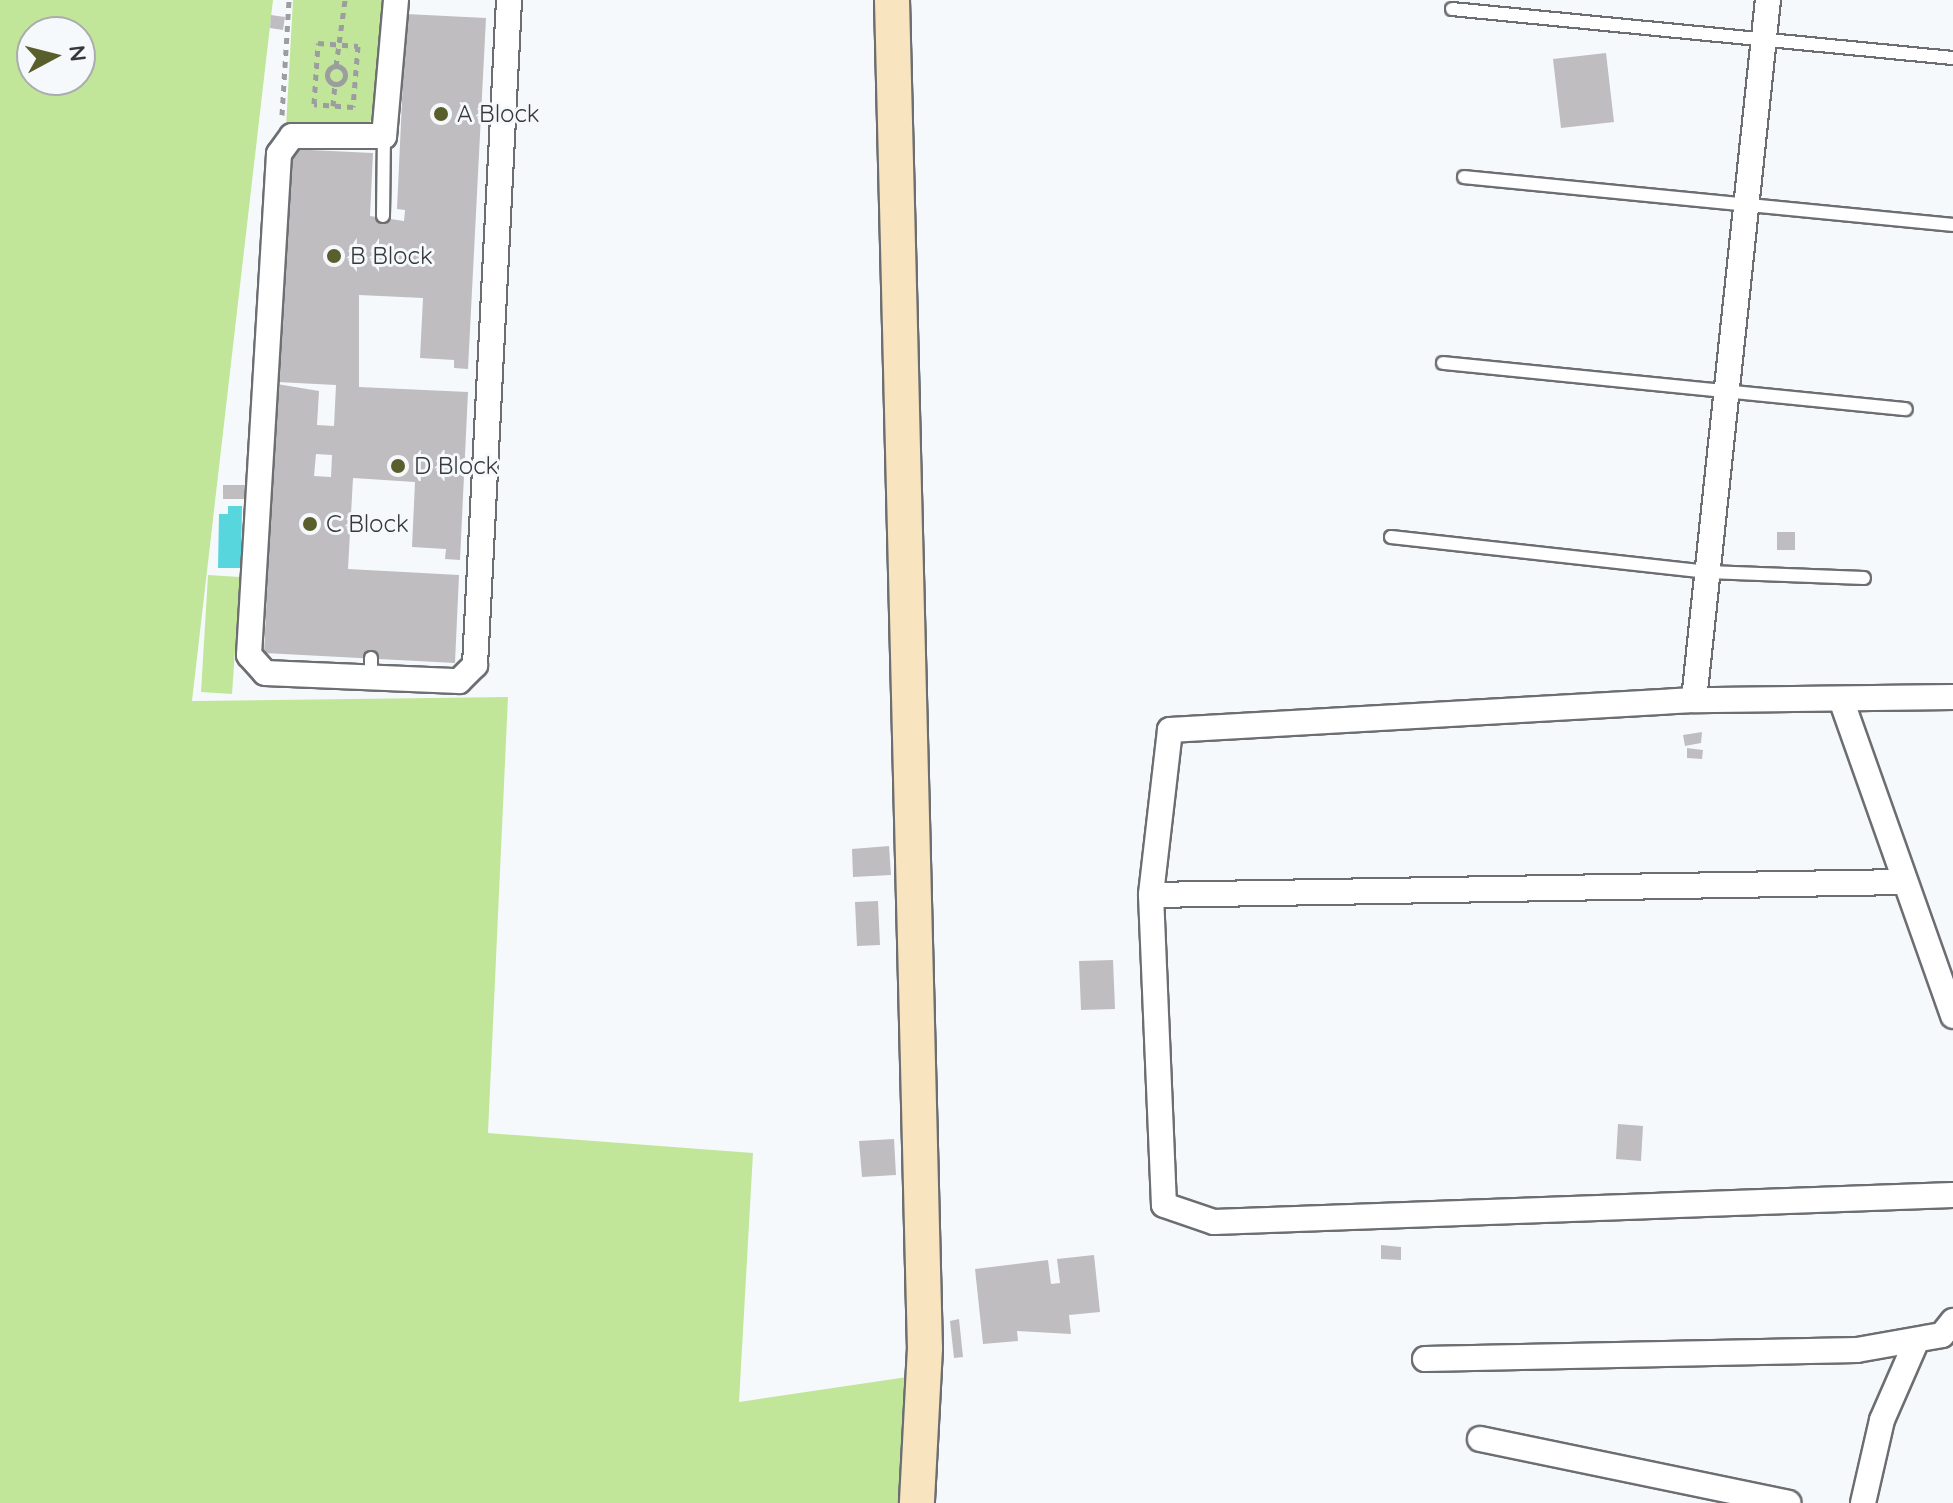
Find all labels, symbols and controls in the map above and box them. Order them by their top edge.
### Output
north arrow [16,16,96,96]
text: N [63,44,93,63]
place label: A Block [457,100,540,128]
marker: A Block [432,105,450,123]
place label: B Block [350,242,433,270]
marker: B Block [325,247,343,265]
place label: D Block [414,452,498,480]
marker: D Block [389,457,407,475]
place label: C Block [326,510,409,538]
marker: C Block [301,515,319,533]

